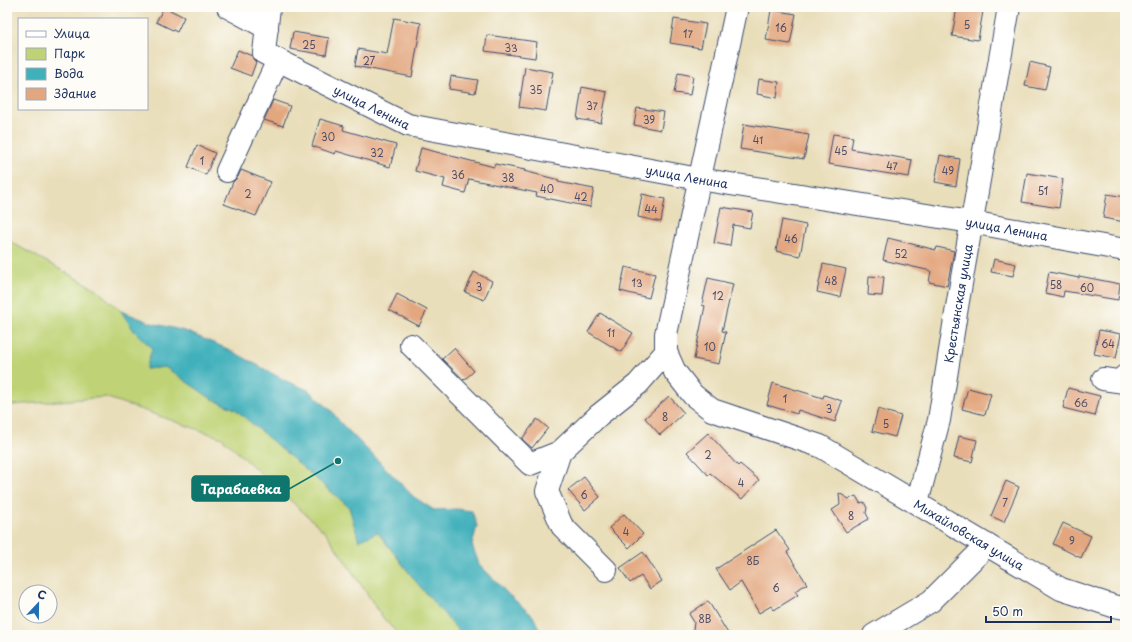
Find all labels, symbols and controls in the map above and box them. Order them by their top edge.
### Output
house number: 5 [964,17,970,32]
legend [18,18,148,110]
house number: 16 [775,20,787,35]
text: Улица [54,24,90,42]
house number: 17 [683,26,694,41]
house number: 25 [302,37,316,52]
house number: 33 [504,40,518,55]
text: Парк [54,44,86,62]
house number: 27 [363,53,376,68]
text: Вода [54,64,84,82]
street label: улица Ленина [331,80,414,134]
house number: 35 [530,82,542,97]
text: Здание [54,84,96,102]
house number: 37 [586,98,599,113]
house number: 39 [643,112,655,127]
house number: 30 [321,129,335,144]
house number: 41 [753,132,763,147]
house number: 45 [835,143,847,158]
house number: 32 [370,145,384,160]
house number: 1 [200,153,204,168]
house number: 47 [886,158,899,173]
street label: улица Ленина [644,160,730,193]
house number: 49 [942,163,954,178]
house number: 36 [451,167,465,182]
house number: 38 [502,170,514,185]
house number: 40 [540,181,554,196]
house number: 51 [1038,183,1048,198]
house number: 2 [244,186,252,201]
house number: 42 [574,189,588,204]
house number: 44 [644,201,658,216]
street label: улица Ленина [964,212,1050,245]
house number: 46 [784,231,798,246]
street label: Крестьянская улица [939,242,977,364]
house number: 52 [894,246,908,261]
house number: 48 [825,273,837,288]
house number: 13 [631,275,643,290]
house number: 58 [1050,277,1062,292]
house number: 3 [476,279,482,294]
house number: 60 [1080,280,1094,295]
house number: 12 [712,288,724,303]
house number: 11 [607,325,615,340]
house number: 64 [1101,336,1115,351]
house number: 10 [704,339,716,354]
house number: 1 [783,391,787,406]
house number: 66 [1074,395,1088,410]
house number: 3 [826,401,832,416]
house number: 8 [662,409,668,424]
house number: 5 [883,416,889,431]
house number: 2 [704,447,712,462]
house number: 4 [738,475,745,490]
callout: Тарабаевка [192,476,289,501]
text: Тарабаевка [200,479,282,498]
house number: 6 [580,487,588,502]
street label: Михайловская улица [910,495,1028,574]
house number: 7 [1002,495,1008,510]
house number: 8 [848,508,854,523]
house number: 4 [623,524,630,539]
house number: 9 [1069,533,1075,548]
house number: 8Б [747,553,760,568]
house number: 6 [772,580,780,595]
north arrow [18,584,58,624]
text: С [35,585,49,604]
scale bar [986,598,1111,624]
text: 50 m [992,602,1023,620]
house number: 8В [699,611,712,626]

